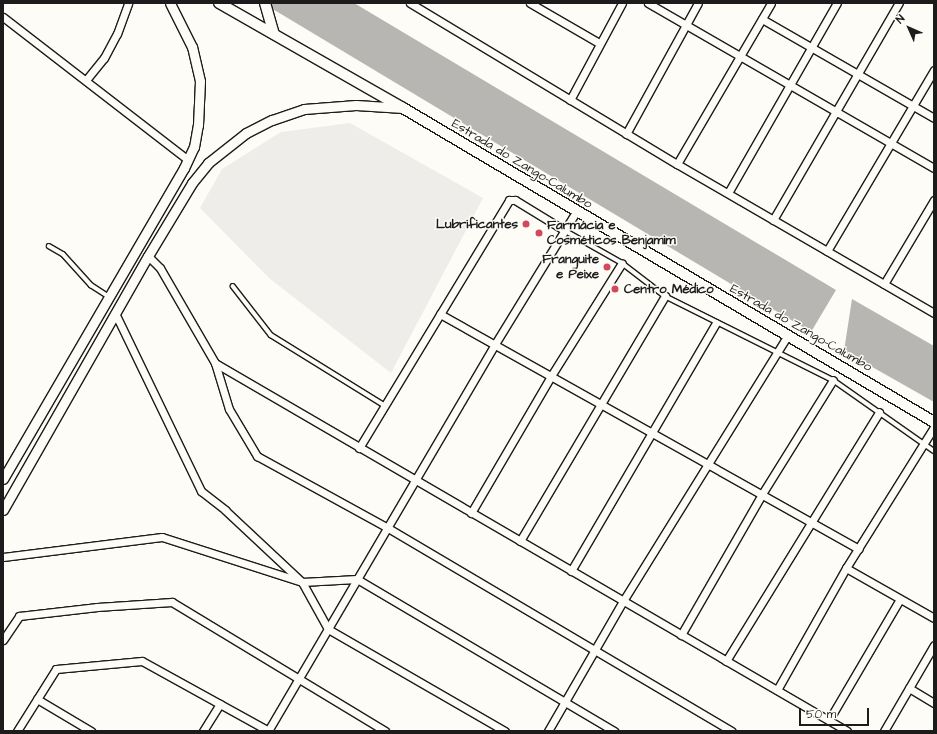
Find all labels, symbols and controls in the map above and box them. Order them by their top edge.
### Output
north arrow [889,8,929,48]
text: N [892,11,908,27]
street label: Estrada do Zango-Calumbo [449,116,595,212]
place label: Lubrificantes [436,216,518,232]
place label: Farmácia e Cosméticos Benjamim [547,218,676,249]
marker: Lubrificantes [521,219,531,229]
marker: Farmácia e Cosméticos Benjamim [534,228,544,238]
place label: Franguite e Peixe [542,252,599,283]
marker: Franguite e Peixe [602,262,612,272]
place label: Centro Médico [624,281,714,297]
street label: Estrada do Zango-Calumbo [727,281,875,375]
marker: Centro Médico [609,283,621,295]
scale bar [801,700,871,726]
text: 50 m [806,706,836,723]

